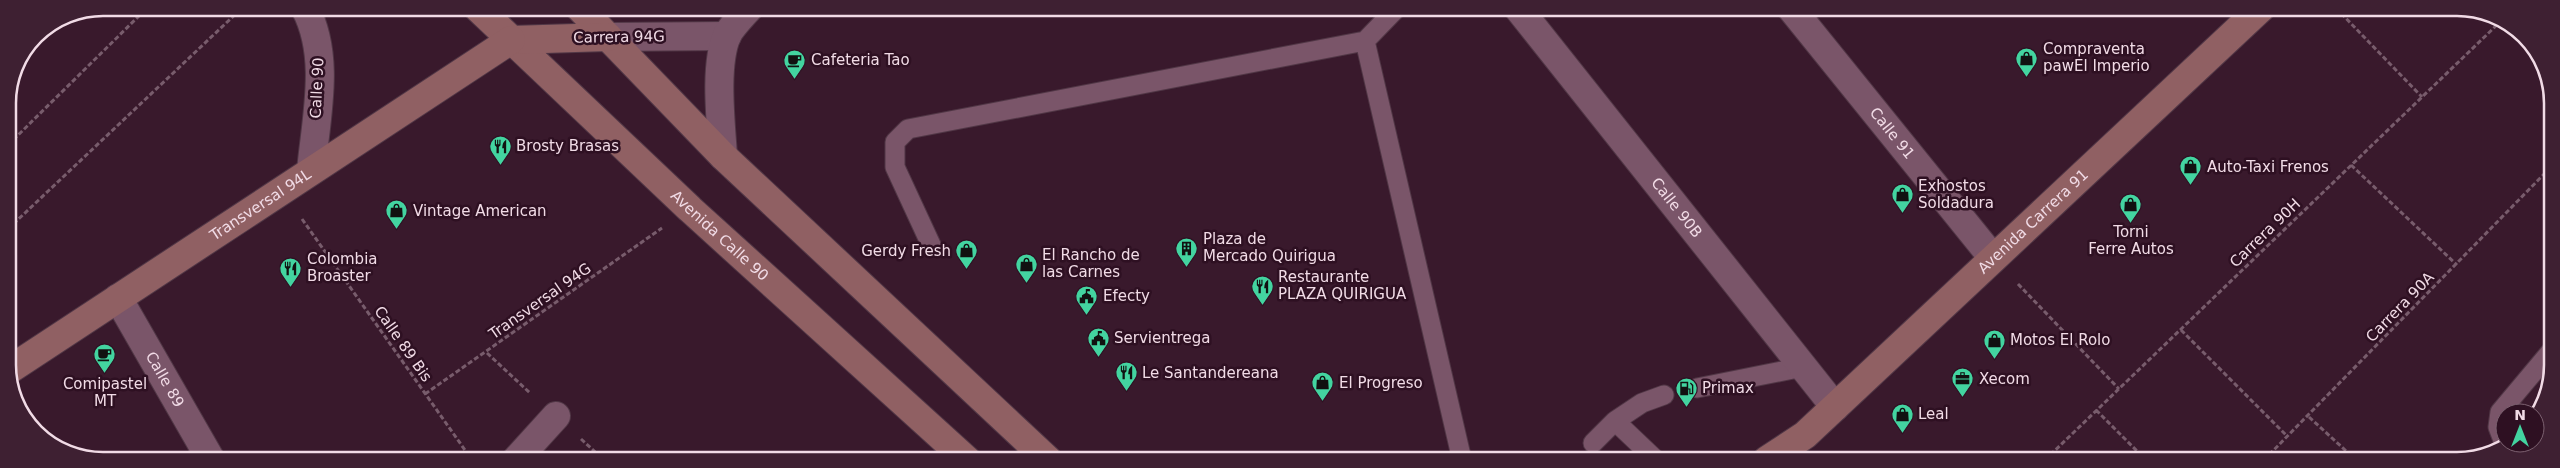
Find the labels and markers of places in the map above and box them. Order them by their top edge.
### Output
place label: Compraventa pawEl Imperio [2043,40,2150,75]
shop icon: Compraventa pawEl Imperio [2015,46,2039,77]
cafe icon: Cafeteria Tao [783,48,807,79]
place label: Cafeteria Tao [811,51,910,69]
restaurant icon: Brosty Brasas [488,134,512,165]
place label: Brosty Brasas [516,137,619,155]
shop icon: Auto-Taxi Frenos [2179,155,2203,186]
place label: Auto-Taxi Frenos [2207,158,2329,176]
place label: Exhostos Soldadura [1918,177,1994,212]
shop icon: Exhostos Soldadura [1890,183,1914,214]
shop icon: Torni Ferre Autos [2119,192,2143,223]
shop icon: Vintage American [385,199,409,230]
place label: Vintage American [413,202,547,220]
place label: Torni Ferre Autos [2088,223,2174,258]
place label: Plaza de Mercado Quirigua [1203,230,1336,265]
building icon: Plaza de Mercado Quirigua [1175,236,1199,267]
shop icon: Gerdy Fresh [955,239,979,270]
place label: Gerdy Fresh [861,242,951,260]
place label: El Rancho de las Carnes [1042,246,1140,281]
place label: Colombia Broaster [307,250,378,285]
shop icon: El Rancho de las Carnes [1014,252,1038,283]
restaurant icon: Colombia Broaster [279,256,303,287]
place label: Restaurante PLAZA QUIRIGUA [1278,268,1407,303]
restaurant icon: Restaurante PLAZA QUIRIGUA [1250,274,1274,305]
public building icon: Efecty [1075,284,1099,315]
place label: Efecty [1103,287,1150,305]
public building icon: Servientrega [1086,326,1110,357]
shop icon: Motos El Rolo [1982,328,2006,359]
place label: Servientrega [1114,329,1210,347]
place label: Motos El Rolo [2010,331,2110,349]
cafe icon: Comipastel MT [93,343,117,374]
restaurant icon: Le Santandereana [1114,361,1138,392]
place label: Le Santandereana [1142,364,1279,382]
office icon: Xecom [1951,367,1975,398]
place label: Xecom [1979,370,2030,388]
shop icon: El Progreso [1311,371,1335,402]
place label: El Progreso [1339,374,1423,392]
place label: Comipastel MT [63,375,147,410]
fuel station icon: Primax [1674,376,1698,407]
place label: Primax [1702,379,1754,397]
shop icon: Leal [1890,402,1914,433]
place label: Leal [1918,405,1949,423]

